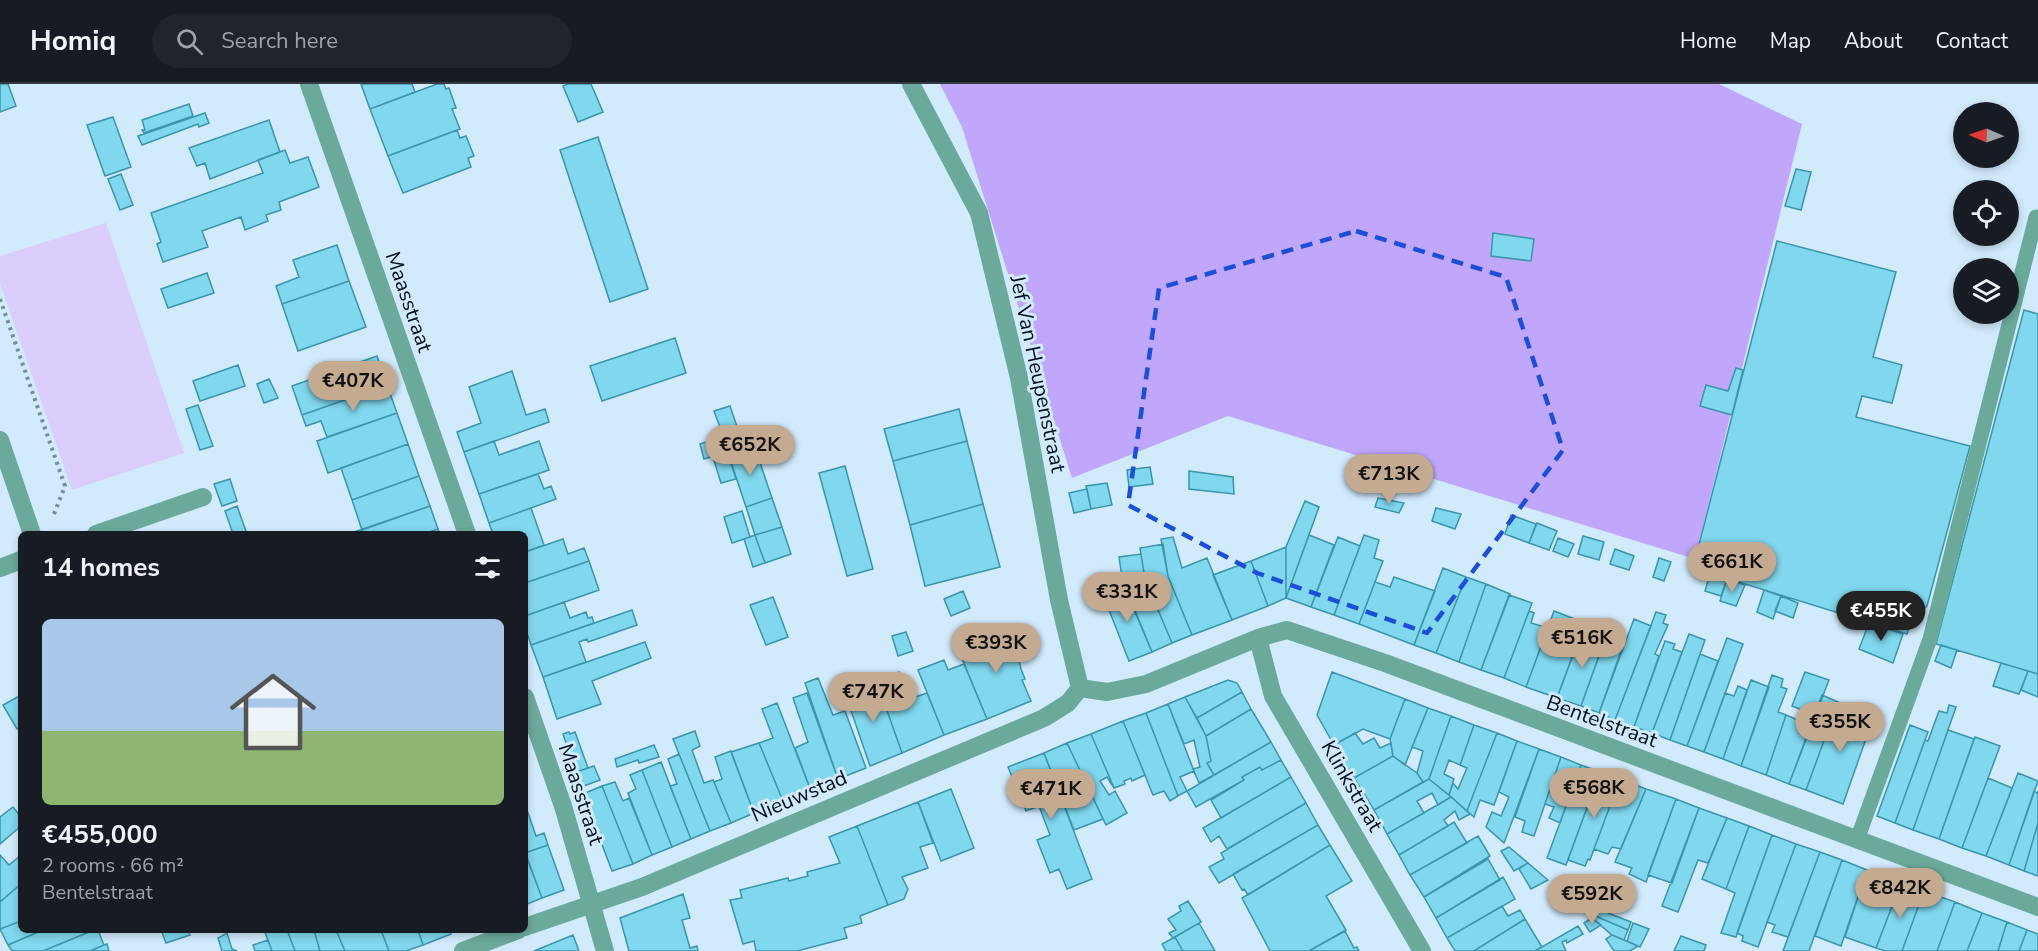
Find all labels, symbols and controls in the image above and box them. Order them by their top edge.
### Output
search box [152,14,572,68]
text: Homiq [30,22,116,60]
icon: search [173,25,206,58]
text: Search here [221,26,338,56]
text: Home [1680,27,1737,55]
text: Map [1770,27,1811,55]
text: About [1844,27,1902,55]
text: Contact [1935,27,2008,55]
north arrow [1953,102,2019,168]
map controls [1953,102,2019,324]
button: locate [1953,180,2019,246]
street label: Maasstraat [379,248,439,357]
button: layers [1953,258,2019,324]
street label: Jef Van Heupenstraat [1003,272,1073,476]
pin: €407K [311,361,395,412]
text: €407K [322,367,384,394]
pin: €652K [708,425,792,476]
text: €652K [719,431,781,458]
pin: €713K [1347,454,1431,505]
text: €713K [1358,460,1420,487]
pin: €661K [1690,542,1774,593]
text: €661K [1701,548,1763,575]
text: 14 homes [42,550,160,585]
icon: filters [471,551,504,584]
pin: €331K [1085,572,1169,623]
text: €331K [1096,578,1158,605]
pin: €455K [1839,591,1923,642]
text: €455K [1850,597,1912,624]
pin: €516K [1540,618,1624,669]
pin: €393K [954,623,1038,674]
text: €516K [1551,624,1613,651]
text: €393K [965,629,1027,656]
icon: home [219,658,327,766]
pin: €747K [831,672,915,723]
text: €747K [842,678,904,705]
street label: Bentelstraat [1543,688,1662,754]
pin: €355K [1798,702,1882,753]
text: €355K [1809,708,1871,735]
street label: Klinkstraat [1315,735,1390,837]
street label: Maasstraat [552,740,611,849]
street label: Nieuwstad [747,763,851,829]
pin: €568K [1552,768,1636,819]
pin: €471K [1009,769,1093,820]
text: €568K [1563,774,1625,801]
text: €471K [1020,775,1082,802]
text: €455,000 [42,817,158,852]
text: 2 rooms · 66 m² [42,852,184,879]
pin: €842K [1858,868,1942,919]
pin: €592K [1550,874,1634,925]
text: €842K [1869,874,1931,901]
text: Bentelstraat [42,879,153,906]
text: €592K [1561,880,1623,907]

